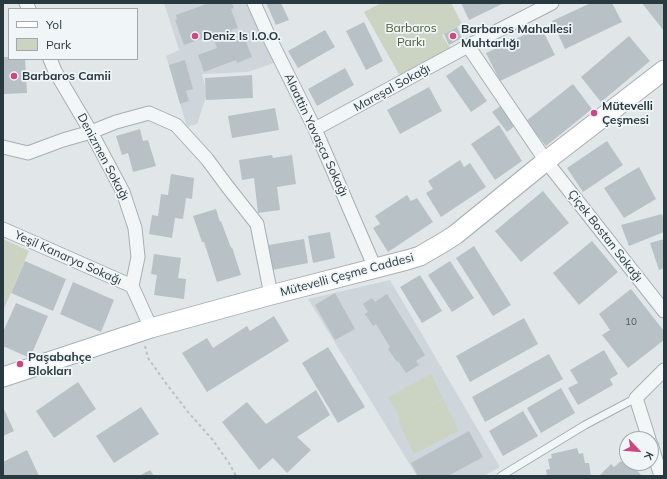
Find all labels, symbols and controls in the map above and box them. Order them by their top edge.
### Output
legend [8,8,138,60]
text: Yol [46,17,62,32]
park label: Barbaros Parkı [385,21,437,49]
place label: Barbaros Mahallesi Muhtarlığı [461,22,572,50]
place label: Deniz Is I.O.O. [203,29,281,43]
marker: Deniz Is I.O.O. [190,31,200,41]
marker: Barbaros Mahallesi Muhtarlığı [448,31,458,41]
text: Park [46,37,71,52]
street label: Mareşal Sokağı [351,61,433,115]
place label: Barbaros Camii [22,69,111,83]
marker: Barbaros Camii [9,71,19,81]
street label: Alaattin Yavaşca Sokağı [281,71,351,199]
place label: Mütevelli Çeşmesi [602,99,653,127]
marker: Mütevelli Çeşmesi [589,108,599,118]
street label: Denizmen Sokağı [74,111,132,203]
street label: Çiçek Bostan Sokağı [565,187,645,285]
street label: Yeşil Kanarya Sokağı [12,228,124,288]
street label: Mütevelli Çeşme Caddesi [279,250,415,300]
house number: 10 [625,316,637,328]
place label: Paşabahçe Blokları [28,350,91,378]
marker: Paşabahçe Blokları [15,359,25,369]
north arrow [619,431,659,471]
text: K [641,449,657,462]

